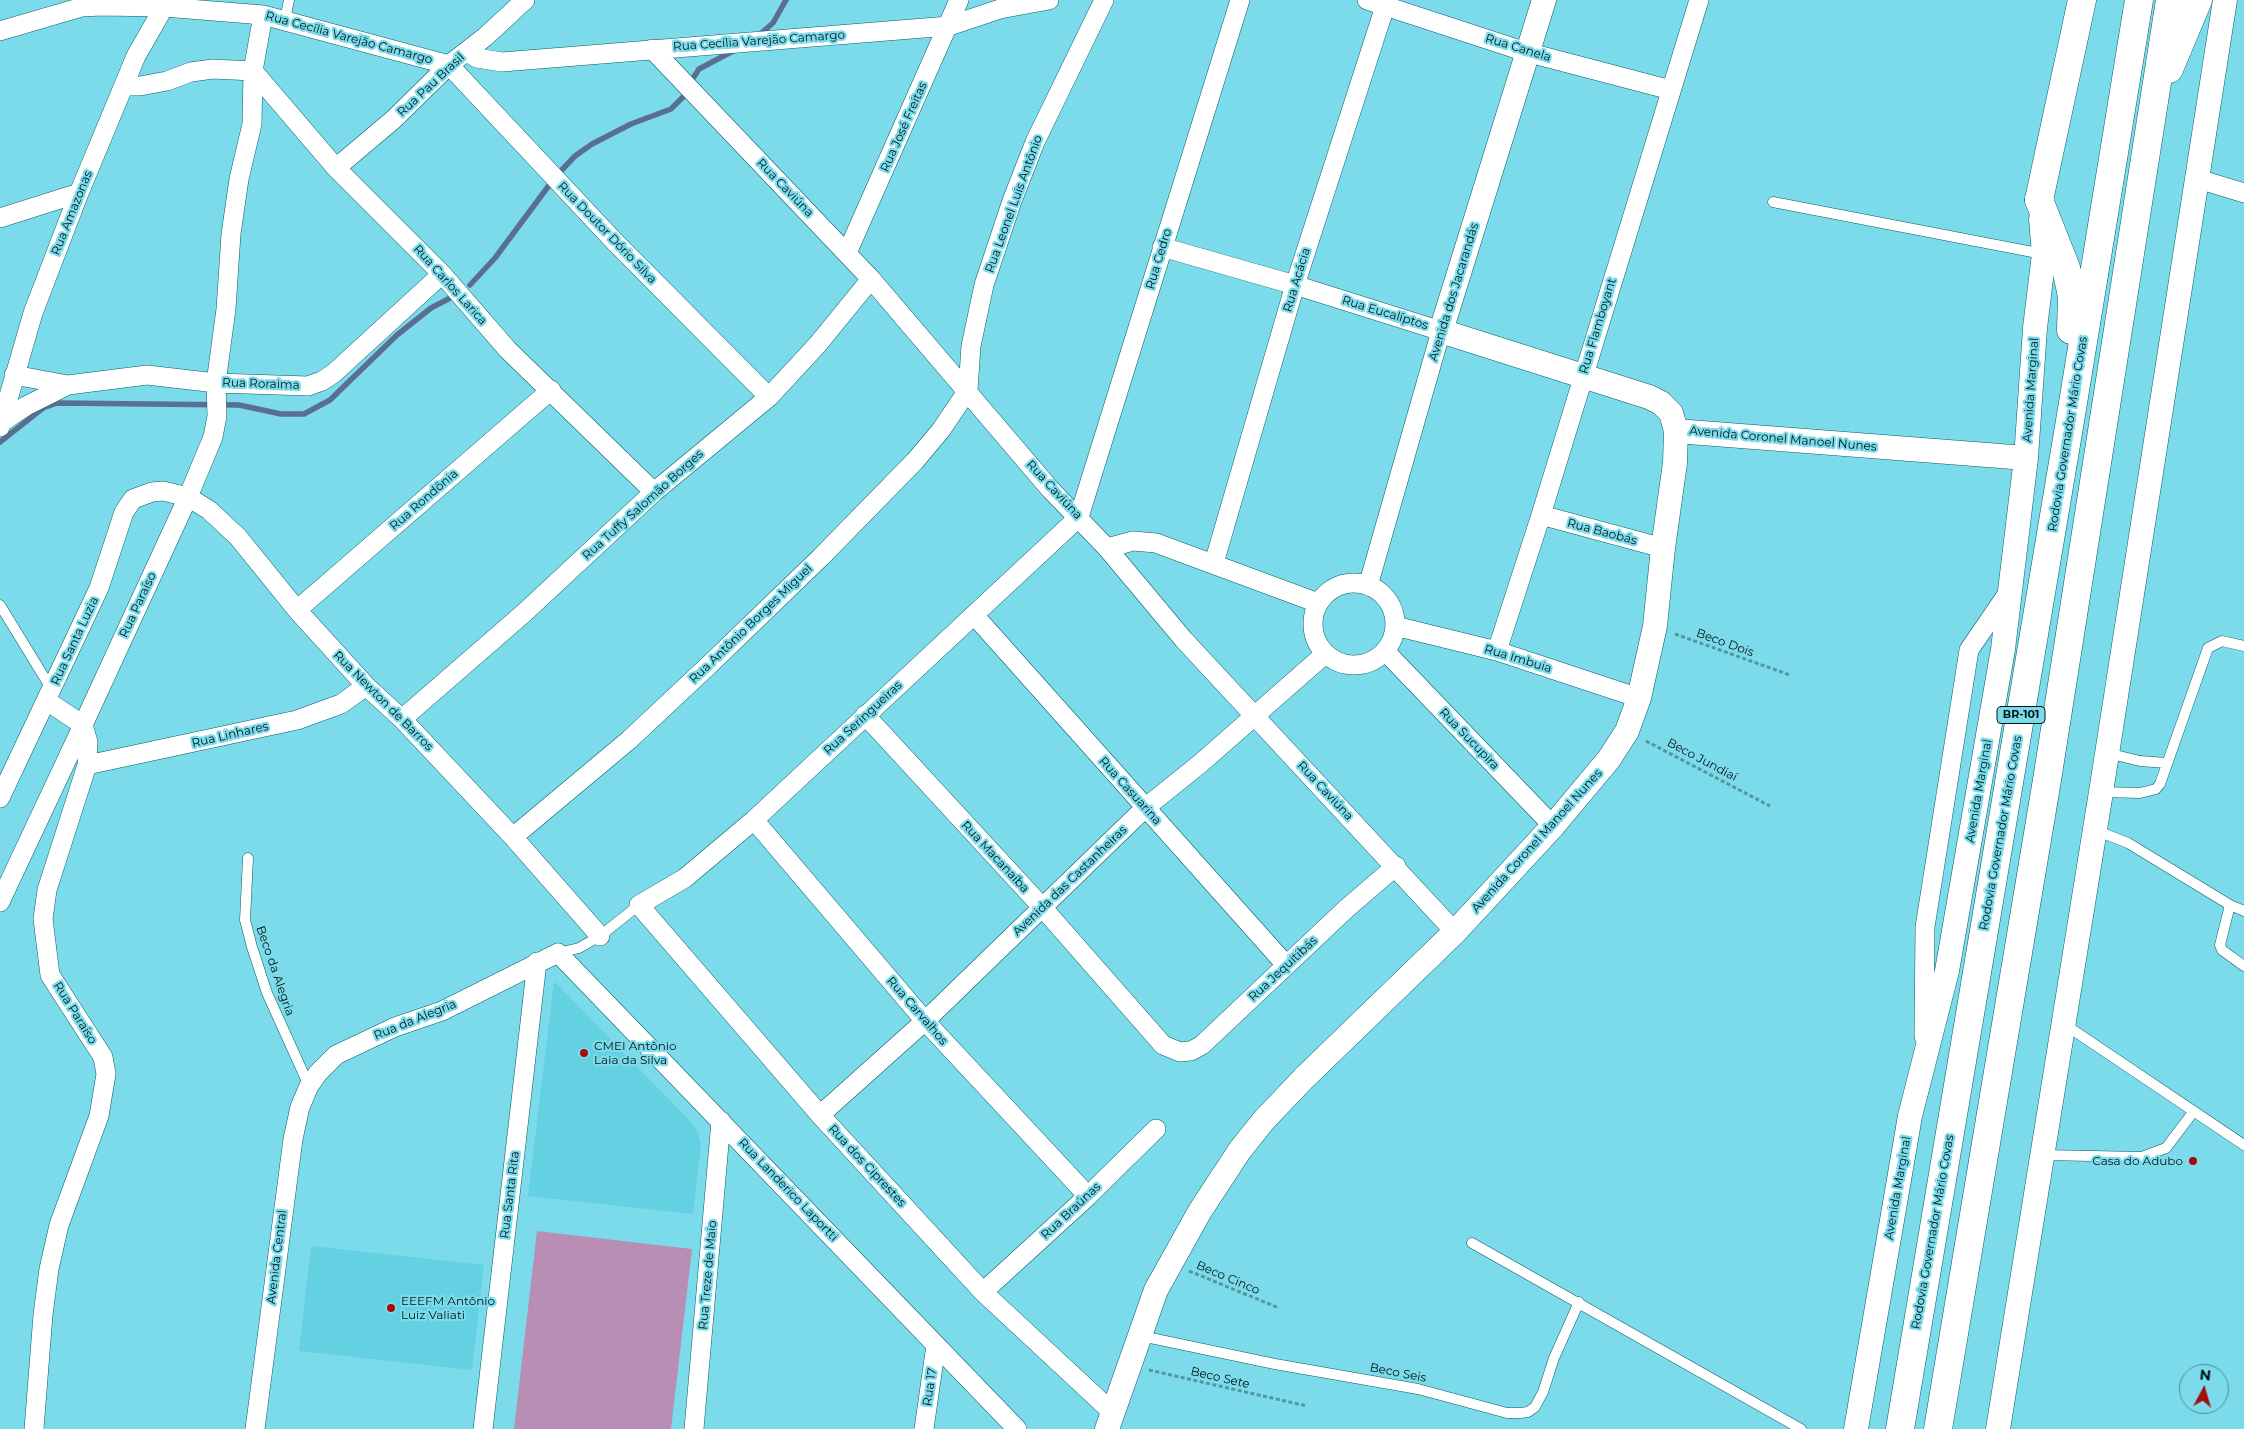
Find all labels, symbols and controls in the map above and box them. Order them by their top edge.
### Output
street label: Rua Cecília Varejão Camargo [264,9,434,67]
street label: Rua Cecília Varejão Camargo [673,28,845,54]
street label: Rua Canela [1483,31,1553,65]
street label: Rua Pau Brasil [394,50,468,120]
street label: Rua José Freitas [878,80,930,174]
street label: Rua Leonel Luis Antônio [982,133,1046,275]
street label: Rua Caviúna [754,156,816,220]
street label: Rua Amazonas [48,169,96,257]
street label: Rua Doutor Dório Silva [555,179,659,287]
street label: Avenida dos Jacarandás [1426,221,1482,363]
street label: Rua Cedro [1143,227,1175,291]
street label: Rua Carlos Larica [410,242,490,328]
street label: Rua Acácia [1280,246,1314,314]
street label: Rua Flamboyant [1577,276,1619,376]
street label: Rua Eucalíptos [1340,293,1430,333]
street label: Rodovia Governador Mário Covas [2045,335,2091,533]
street label: Avenida Marginal [2020,337,2042,443]
street label: Rua Roraima [222,375,300,393]
street label: Avenida Coronel Manoel Nunes [1689,424,1877,454]
street label: Rua Tuffy Salomão Borges [580,447,706,563]
street label: Rua Caviúna [1023,458,1085,522]
street label: Rua Rondônia [387,467,461,533]
street label: Rua Baobás [1566,516,1638,548]
street label: Rua Antônio Borges Miguel [687,562,815,686]
street label: Rua Paraíso [117,570,159,640]
street label: Rua Santa Luzia [48,595,102,687]
street label: Beco Dois [1694,626,1756,660]
street label: Rua Imbuia [1483,642,1553,676]
street label: Rua Newton de Barros [330,648,436,754]
street label: Rua Seringueiras [821,678,905,758]
street label: Rua Sucupira [1436,705,1502,773]
road number: BR-101 [1997,706,2045,724]
street label: Rua Linhares [190,719,270,751]
street label: Beco Jundiaí [1664,735,1740,785]
street label: Rodovia Governador Mário Covas [1977,735,2025,931]
street label: Avenida Marginal [1963,738,1995,844]
street label: Rua Casuarina [1096,754,1164,828]
street label: Rua Caviúna [1294,759,1356,823]
street label: Avenida Coronel Manoel Nunes [1469,766,1605,916]
street label: Rua Macanaíba [958,818,1032,896]
street label: Avenida das Castanheiras [1010,823,1130,939]
street label: Beco da Alegria [253,924,297,1018]
street label: Rua Jequitibás [1246,933,1320,1005]
street label: Rua Carvalhos [884,974,950,1048]
street label: Rua Paraíso [50,979,100,1047]
street label: Rua da Alegria [372,997,458,1043]
place label: CMEI Antônio Laia da Silva [594,1039,677,1067]
marker: CMEI Antônio Laia da Silva [578,1047,590,1059]
street label: Rua dos Ciprestes [825,1122,909,1210]
street label: Rodovia Governador Mário Covas [1909,1134,1957,1330]
street label: Avenida Marginal [1882,1135,1914,1241]
street label: Rua Landerico Laportti [735,1136,841,1244]
street label: Rua Santa Rita [497,1150,523,1240]
place label: Casa do Adubo [2092,1154,2183,1168]
marker: Casa do Adubo [2187,1155,2199,1167]
street label: Rua Braúnas [1038,1180,1104,1242]
street label: Avenida Central [264,1209,290,1305]
street label: Rua Treze de Maio [696,1220,720,1330]
street label: Beco Cinco [1194,1258,1262,1298]
place label: EEEFM Antônio Luiz Valiati [401,1294,495,1322]
marker: EEEFM Antônio Luiz Valiati [385,1302,397,1314]
street label: Beco Seis [1368,1360,1428,1386]
street label: Beco Sete [1189,1364,1251,1392]
north arrow [2179,1364,2229,1414]
text: N [2199,1366,2212,1385]
street label: Rua 17 [920,1367,940,1407]

